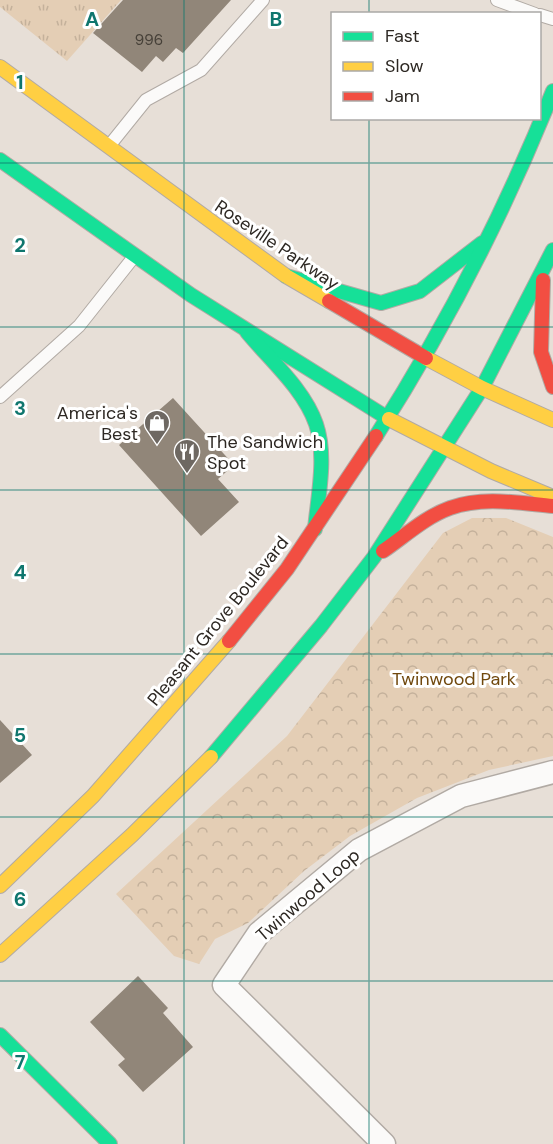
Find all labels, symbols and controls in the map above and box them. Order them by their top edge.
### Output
text: A [85,6,99,32]
text: B [270,6,282,32]
legend [331,12,541,120]
text: Fast [385,24,420,48]
house number: 996 [135,30,163,50]
text: Slow [385,54,424,78]
text: 1 [16,69,24,95]
text: Jam [385,84,420,108]
street label: Roseville Parkway [210,194,344,296]
text: 2 [14,232,26,258]
text: 3 [14,395,26,421]
place label: America's Best [57,401,138,446]
shop icon: America's Best [142,408,172,446]
place label: The Sandwich Spot [207,430,323,475]
restaurant icon: The Sandwich Spot [172,437,202,475]
street label: Pleasant Grove Boulevard [142,531,294,711]
text: 4 [14,559,27,585]
park label: Twinwood Park [392,667,516,691]
text: 5 [14,722,26,748]
street label: Twinwood Loop [251,843,365,947]
text: 6 [14,886,26,912]
text: 7 [15,1049,26,1075]

